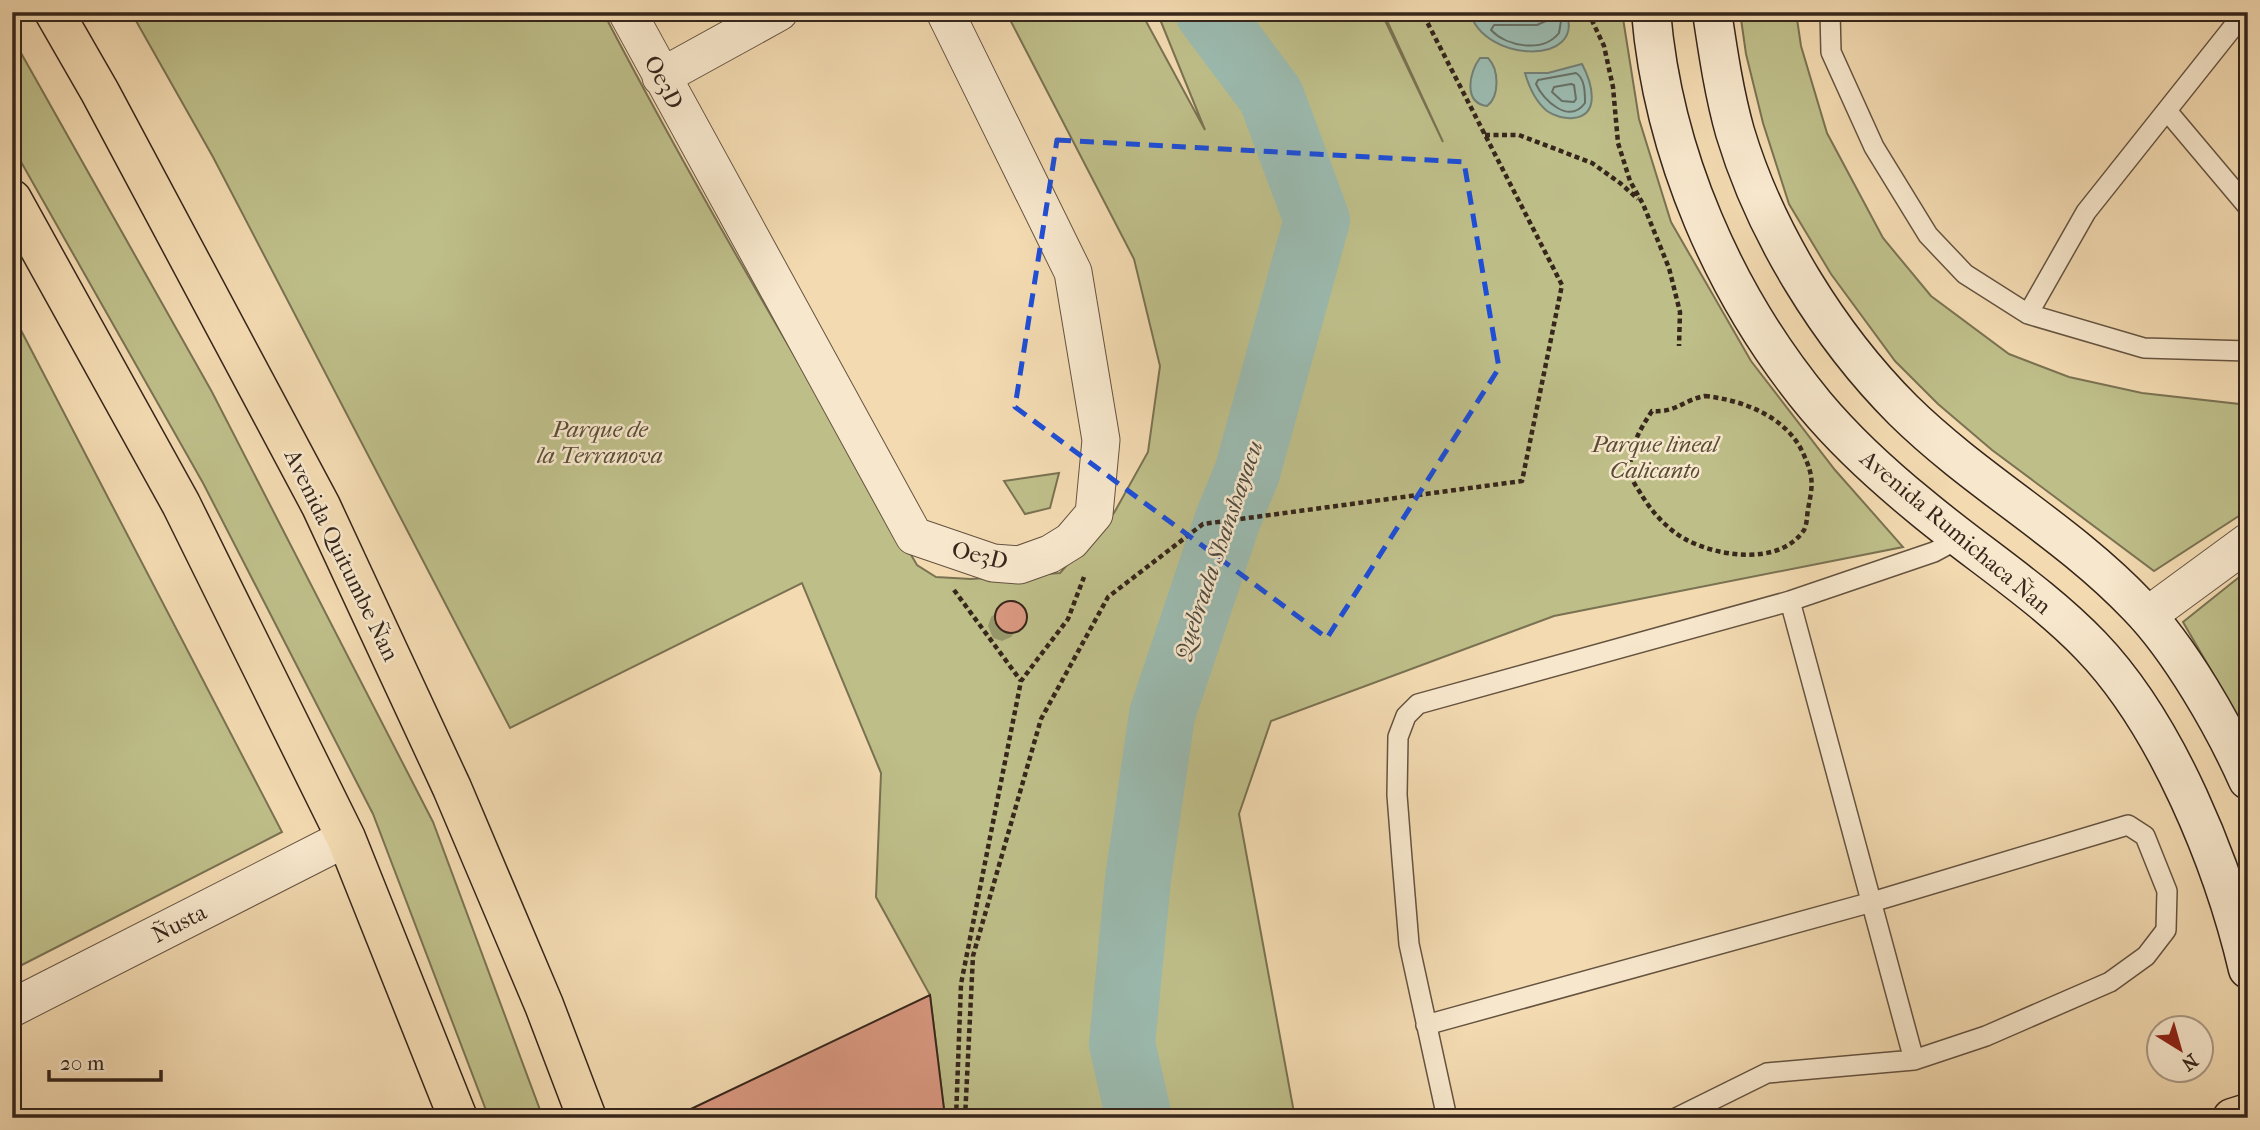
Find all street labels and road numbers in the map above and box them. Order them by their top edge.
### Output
street label: Oe3D [638,51,689,114]
street label: Avenida Quitumbe Ñan [278,444,405,666]
street label: Avenida Rumichaca Ñan [1854,444,2057,620]
street label: Oe3D [949,536,1011,575]
street label: Ñusta [148,898,211,949]

